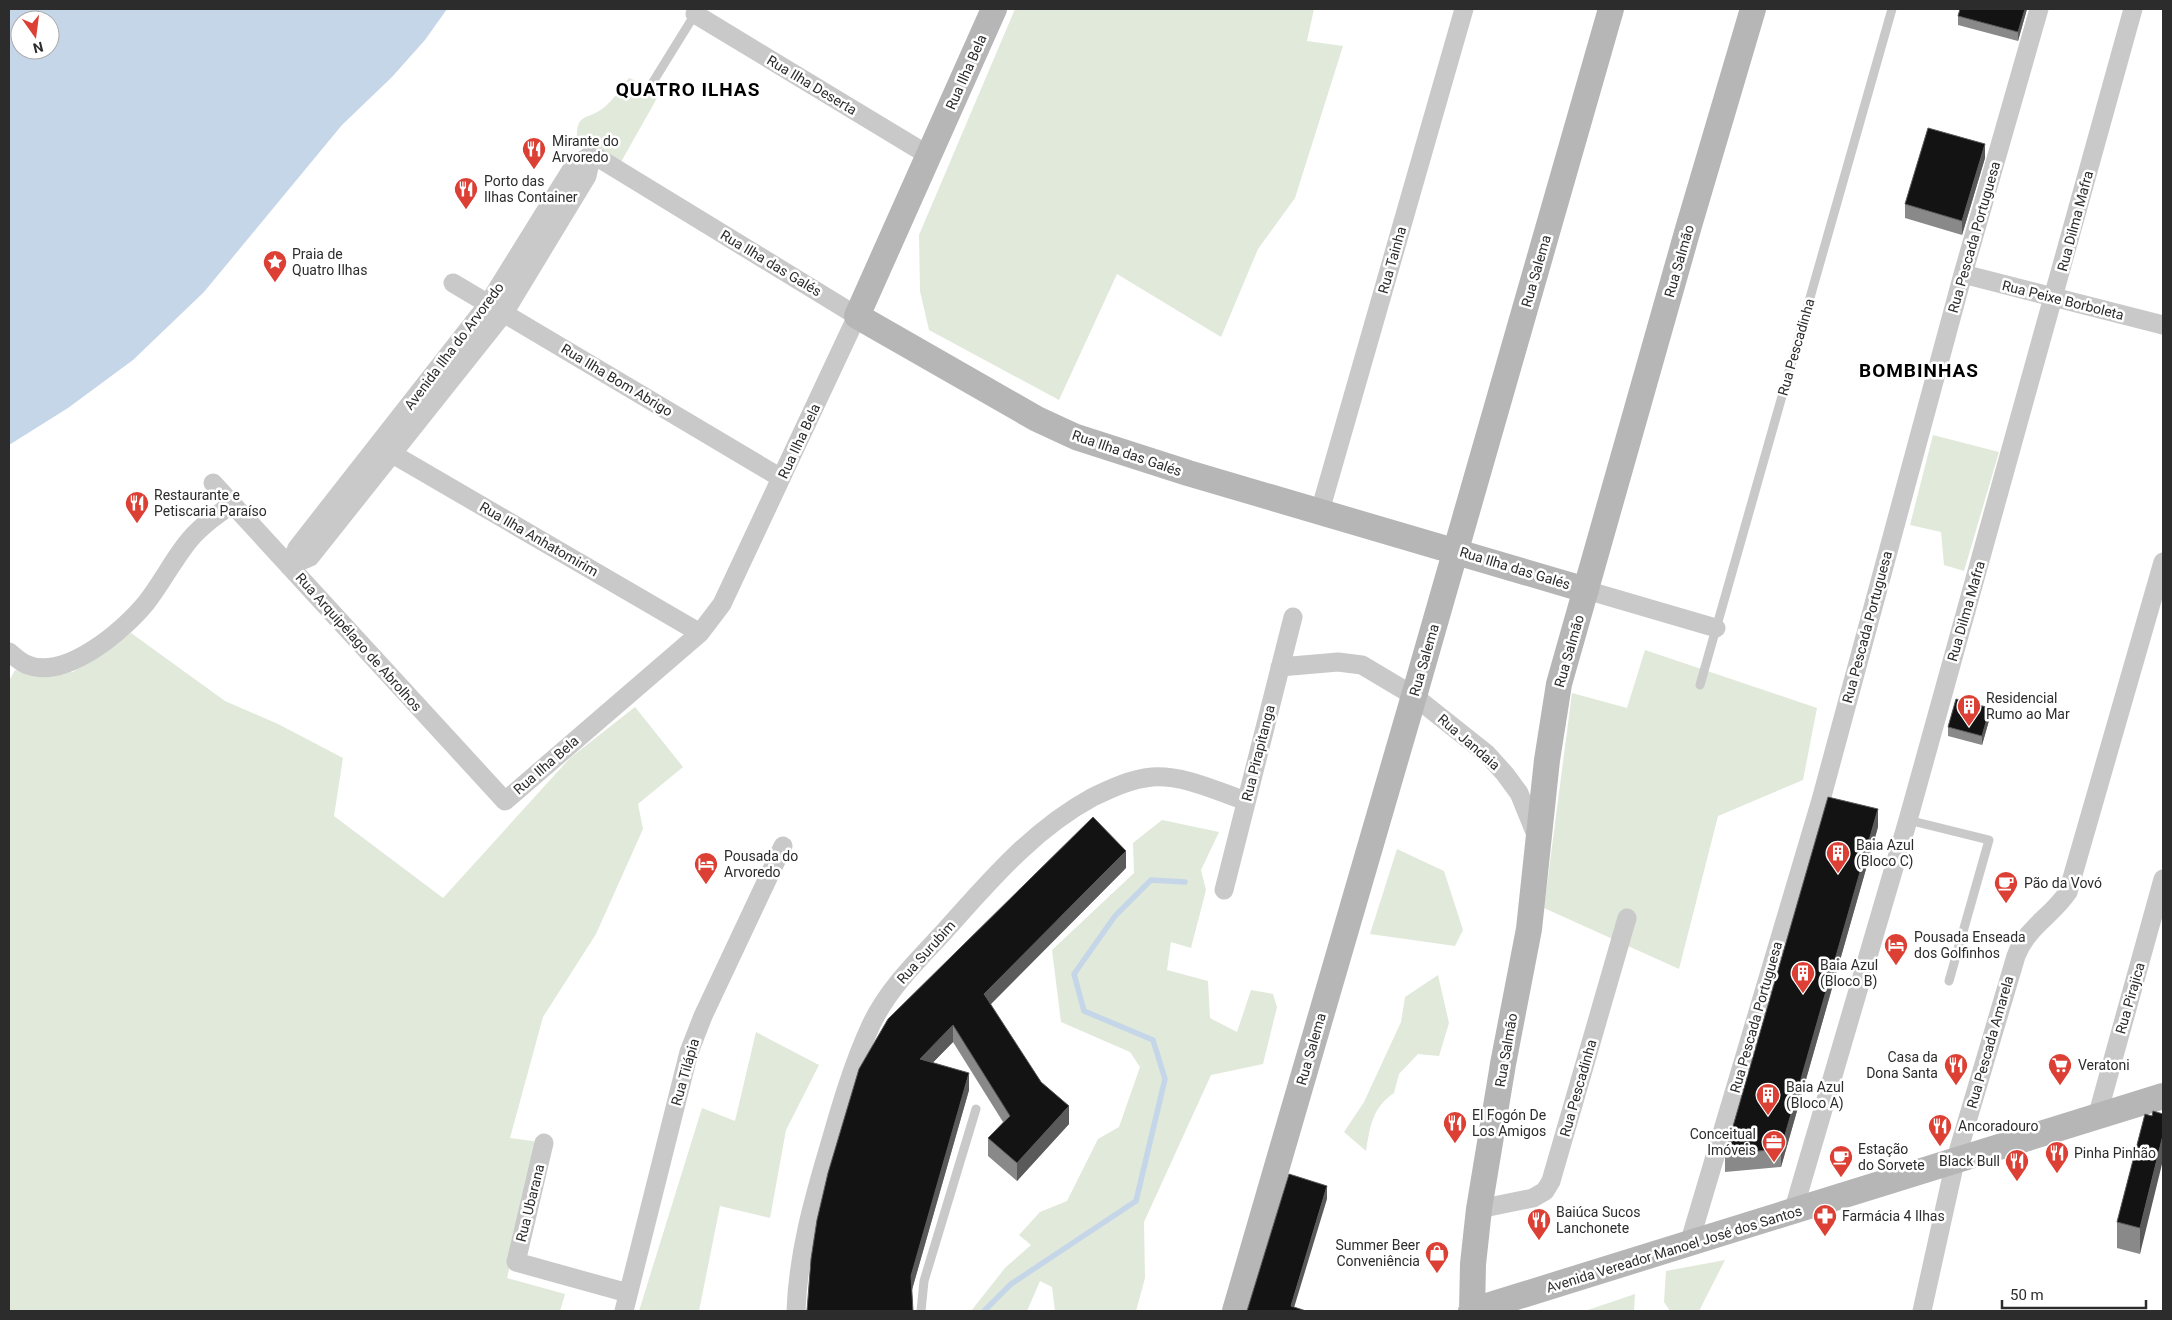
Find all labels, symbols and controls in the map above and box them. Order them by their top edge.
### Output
north arrow [10,10,60,60]
street label: Rua Ilha Bela [942,32,990,112]
text: N [31,39,45,57]
street label: Rua Ilha Deserta [764,52,860,118]
district label: QUATRO ILHAS [616,78,760,101]
place label: Mirante do Arvoredo [552,133,619,165]
restaurant icon: Mirante do Arvoredo [521,136,547,170]
street label: Rua Pescada Portuguesa [1945,159,2003,315]
street label: Rua Dilma Mafra [2054,169,2096,273]
place label: Porto das Ilhas Container [484,173,578,205]
restaurant icon: Porto das Ilhas Container [453,176,479,210]
street label: Rua Salmão [1661,223,1697,299]
street label: Rua Tainha [1375,225,1409,295]
street label: Rua Ilha das Galés [718,227,824,299]
street label: Rua Salema [1518,233,1554,309]
place label: Praia de Quatro Ilhas [292,246,367,278]
place icon: Praia de Quatro Ilhas [262,249,288,283]
street label: Rua Peixe Borboleta [2000,277,2126,323]
street label: Avenida Ilha do Arvoredo [401,279,507,413]
street label: Rua Pescadinha [1775,297,1817,397]
street label: Rua Ilha Bom Abrigo [558,340,676,420]
district label: BOMBINHAS [1859,359,1979,382]
street label: Rua Ilha Bela [775,401,823,481]
street label: Rua Ilha das Galés [1070,427,1184,479]
place label: Restaurante e Petiscaria Paraíso [154,487,267,519]
restaurant icon: Restaurante e Petiscaria Paraíso [124,490,150,524]
street label: Rua Ilha Anhatomirim [477,499,601,579]
street label: Rua Ilha das Galés [1458,544,1572,592]
street label: Rua Pescada Portuguesa [1839,549,1895,705]
street label: Rua Dilma Mafra [1944,559,1988,663]
street label: Rua Arquipélago de Abrolhos [293,570,425,714]
street label: Rua Salmão [1551,613,1587,689]
street label: Rua Salema [1406,622,1442,698]
place label: Residencial Rumo ao Mar [1986,690,2070,722]
building icon: Residencial Rumo ao Mar [1956,693,1982,727]
street label: Rua Pirapitanga [1238,703,1278,803]
street label: Rua Jandaia [1435,711,1503,773]
street label: Rua Ilha Bela [510,733,582,797]
place label: Baia Azul (Bloco C) [1856,837,1914,870]
building icon: Baia Azul (Bloco C) [1825,840,1851,874]
place label: Pousada do Arvoredo [724,848,798,880]
hotel icon: Pousada do Arvoredo [693,851,719,885]
cafe icon: Pão da Vovó [1993,870,2019,904]
place label: Pão da Vovó [2024,875,2102,891]
street label: Rua Surubim [893,917,959,987]
place label: Pousada Enseada dos Golfinhos [1914,929,2026,961]
hotel icon: Pousada Enseada dos Golfinhos [1883,932,1909,966]
street label: Rua Pescada Portuguesa [1727,939,1785,1095]
place label: Baia Azul (Bloco B) [1820,957,1878,990]
building icon: Baia Azul (Bloco B) [1790,960,1816,994]
street label: Rua Pirajica [2112,960,2148,1036]
street label: Rua Pescada Amarela [1963,974,2017,1110]
street label: Rua Salema [1293,1011,1329,1087]
street label: Rua Salmão [1492,1012,1520,1088]
street label: Rua Tilápia [668,1037,702,1107]
street label: Rua Pescadinha [1557,1038,1599,1138]
place label: Casa da Dona Santa [1866,1049,1938,1081]
restaurant icon: Casa da Dona Santa [1943,1052,1969,1086]
supermarket icon: Veratoni [2047,1052,2073,1086]
place label: Veratoni [2078,1057,2130,1073]
place label: Baia Azul (Bloco A) [1786,1079,1844,1112]
building icon: Baia Azul (Bloco A) [1755,1082,1781,1116]
place label: El Fogón De Los Amigos [1472,1107,1546,1139]
restaurant icon: El Fogón De Los Amigos [1442,1110,1468,1144]
restaurant icon: Ancoradouro [1927,1113,1953,1147]
place label: Ancoradouro [1958,1118,2038,1134]
place label: Conceitual Imóveis [1690,1126,1756,1158]
office icon: Conceitual Imóveis [1761,1129,1787,1163]
restaurant icon: Pinha Pinhão [2044,1140,2070,1174]
place label: Estação do Sorvete [1858,1141,1925,1173]
cafe icon: Estação do Sorvete [1828,1144,1854,1178]
place label: Pinha Pinhão [2074,1145,2156,1161]
restaurant icon: Black Bull [2004,1148,2030,1182]
place label: Black Bull [1939,1153,2000,1169]
street label: Rua Ubarana [513,1163,547,1243]
street label: Avenida Vereador Manoel José dos Santos [1544,1202,1804,1296]
pharmacy icon: Farmácia 4 Ilhas [1812,1203,1838,1237]
place label: Baiúca Sucos Lanchonete [1556,1204,1640,1236]
restaurant icon: Baiúca Sucos Lanchonete [1526,1207,1552,1241]
place label: Farmácia 4 Ilhas [1842,1208,1945,1224]
place label: Summer Beer Conveniência [1335,1237,1420,1269]
shop icon: Summer Beer Conveniência [1424,1240,1450,1274]
scale bar [2002,1278,2146,1310]
text: 50 m [2010,1286,2044,1304]

